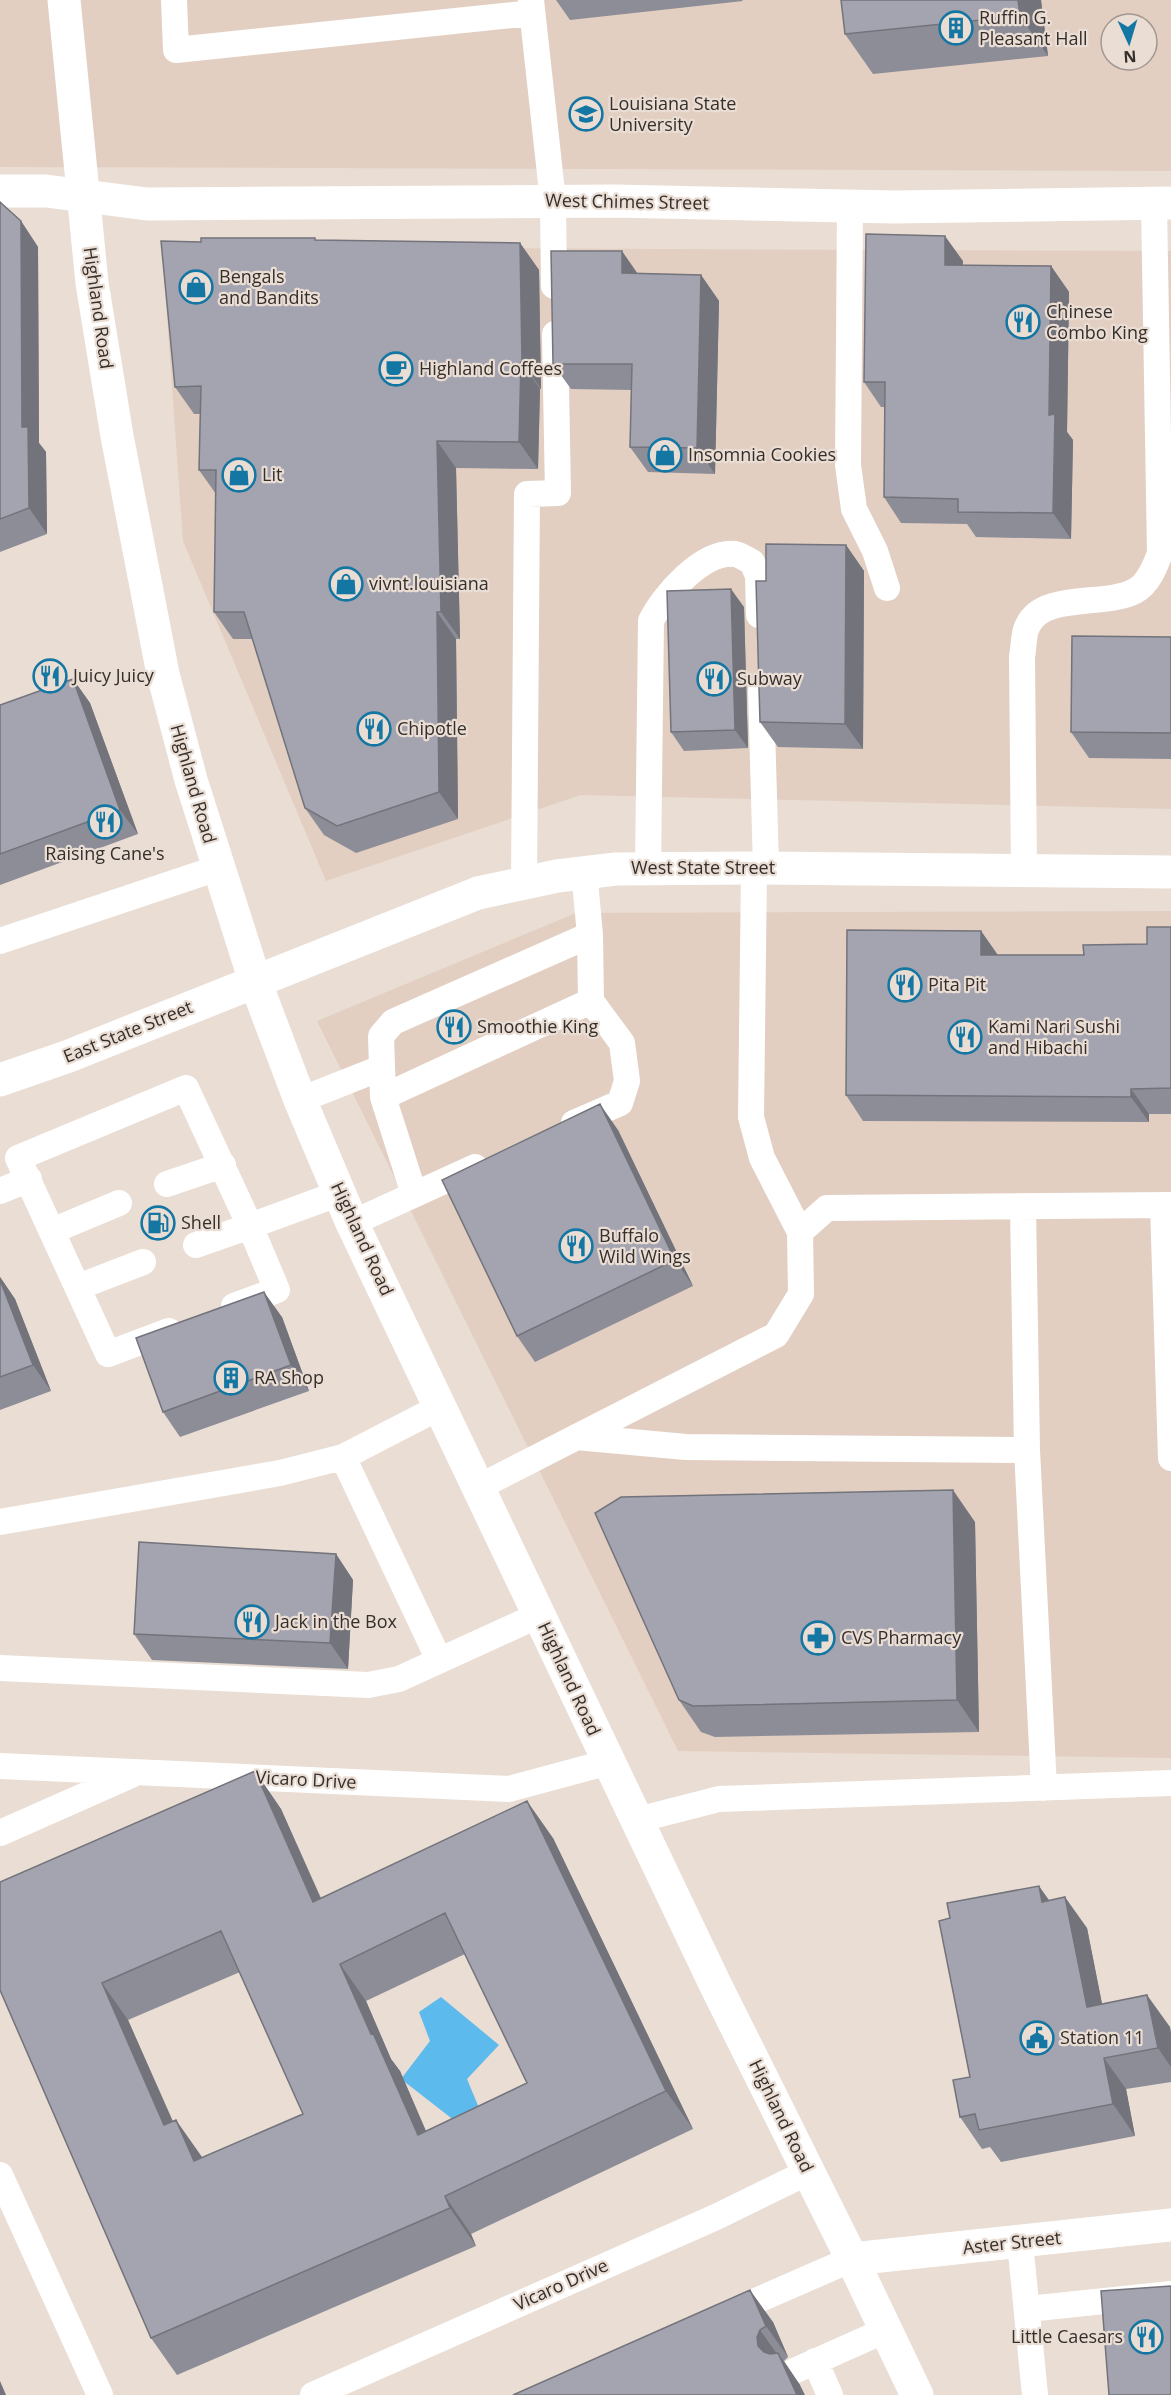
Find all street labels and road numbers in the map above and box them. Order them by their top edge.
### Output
street label: West Chimes Street [545,188,709,214]
street label: Highland Road [79,245,119,370]
street label: Highland Road [165,721,222,846]
street label: West State Street [631,855,775,879]
street label: East State Street [59,994,196,1068]
street label: Highland Road [326,1178,400,1299]
street label: Highland Road [533,1618,607,1739]
street label: Vicaro Drive [255,1764,357,1794]
street label: Highland Road [744,2055,820,2176]
street label: Aster Street [962,2225,1062,2259]
street label: Vicaro Drive [510,2253,612,2316]

